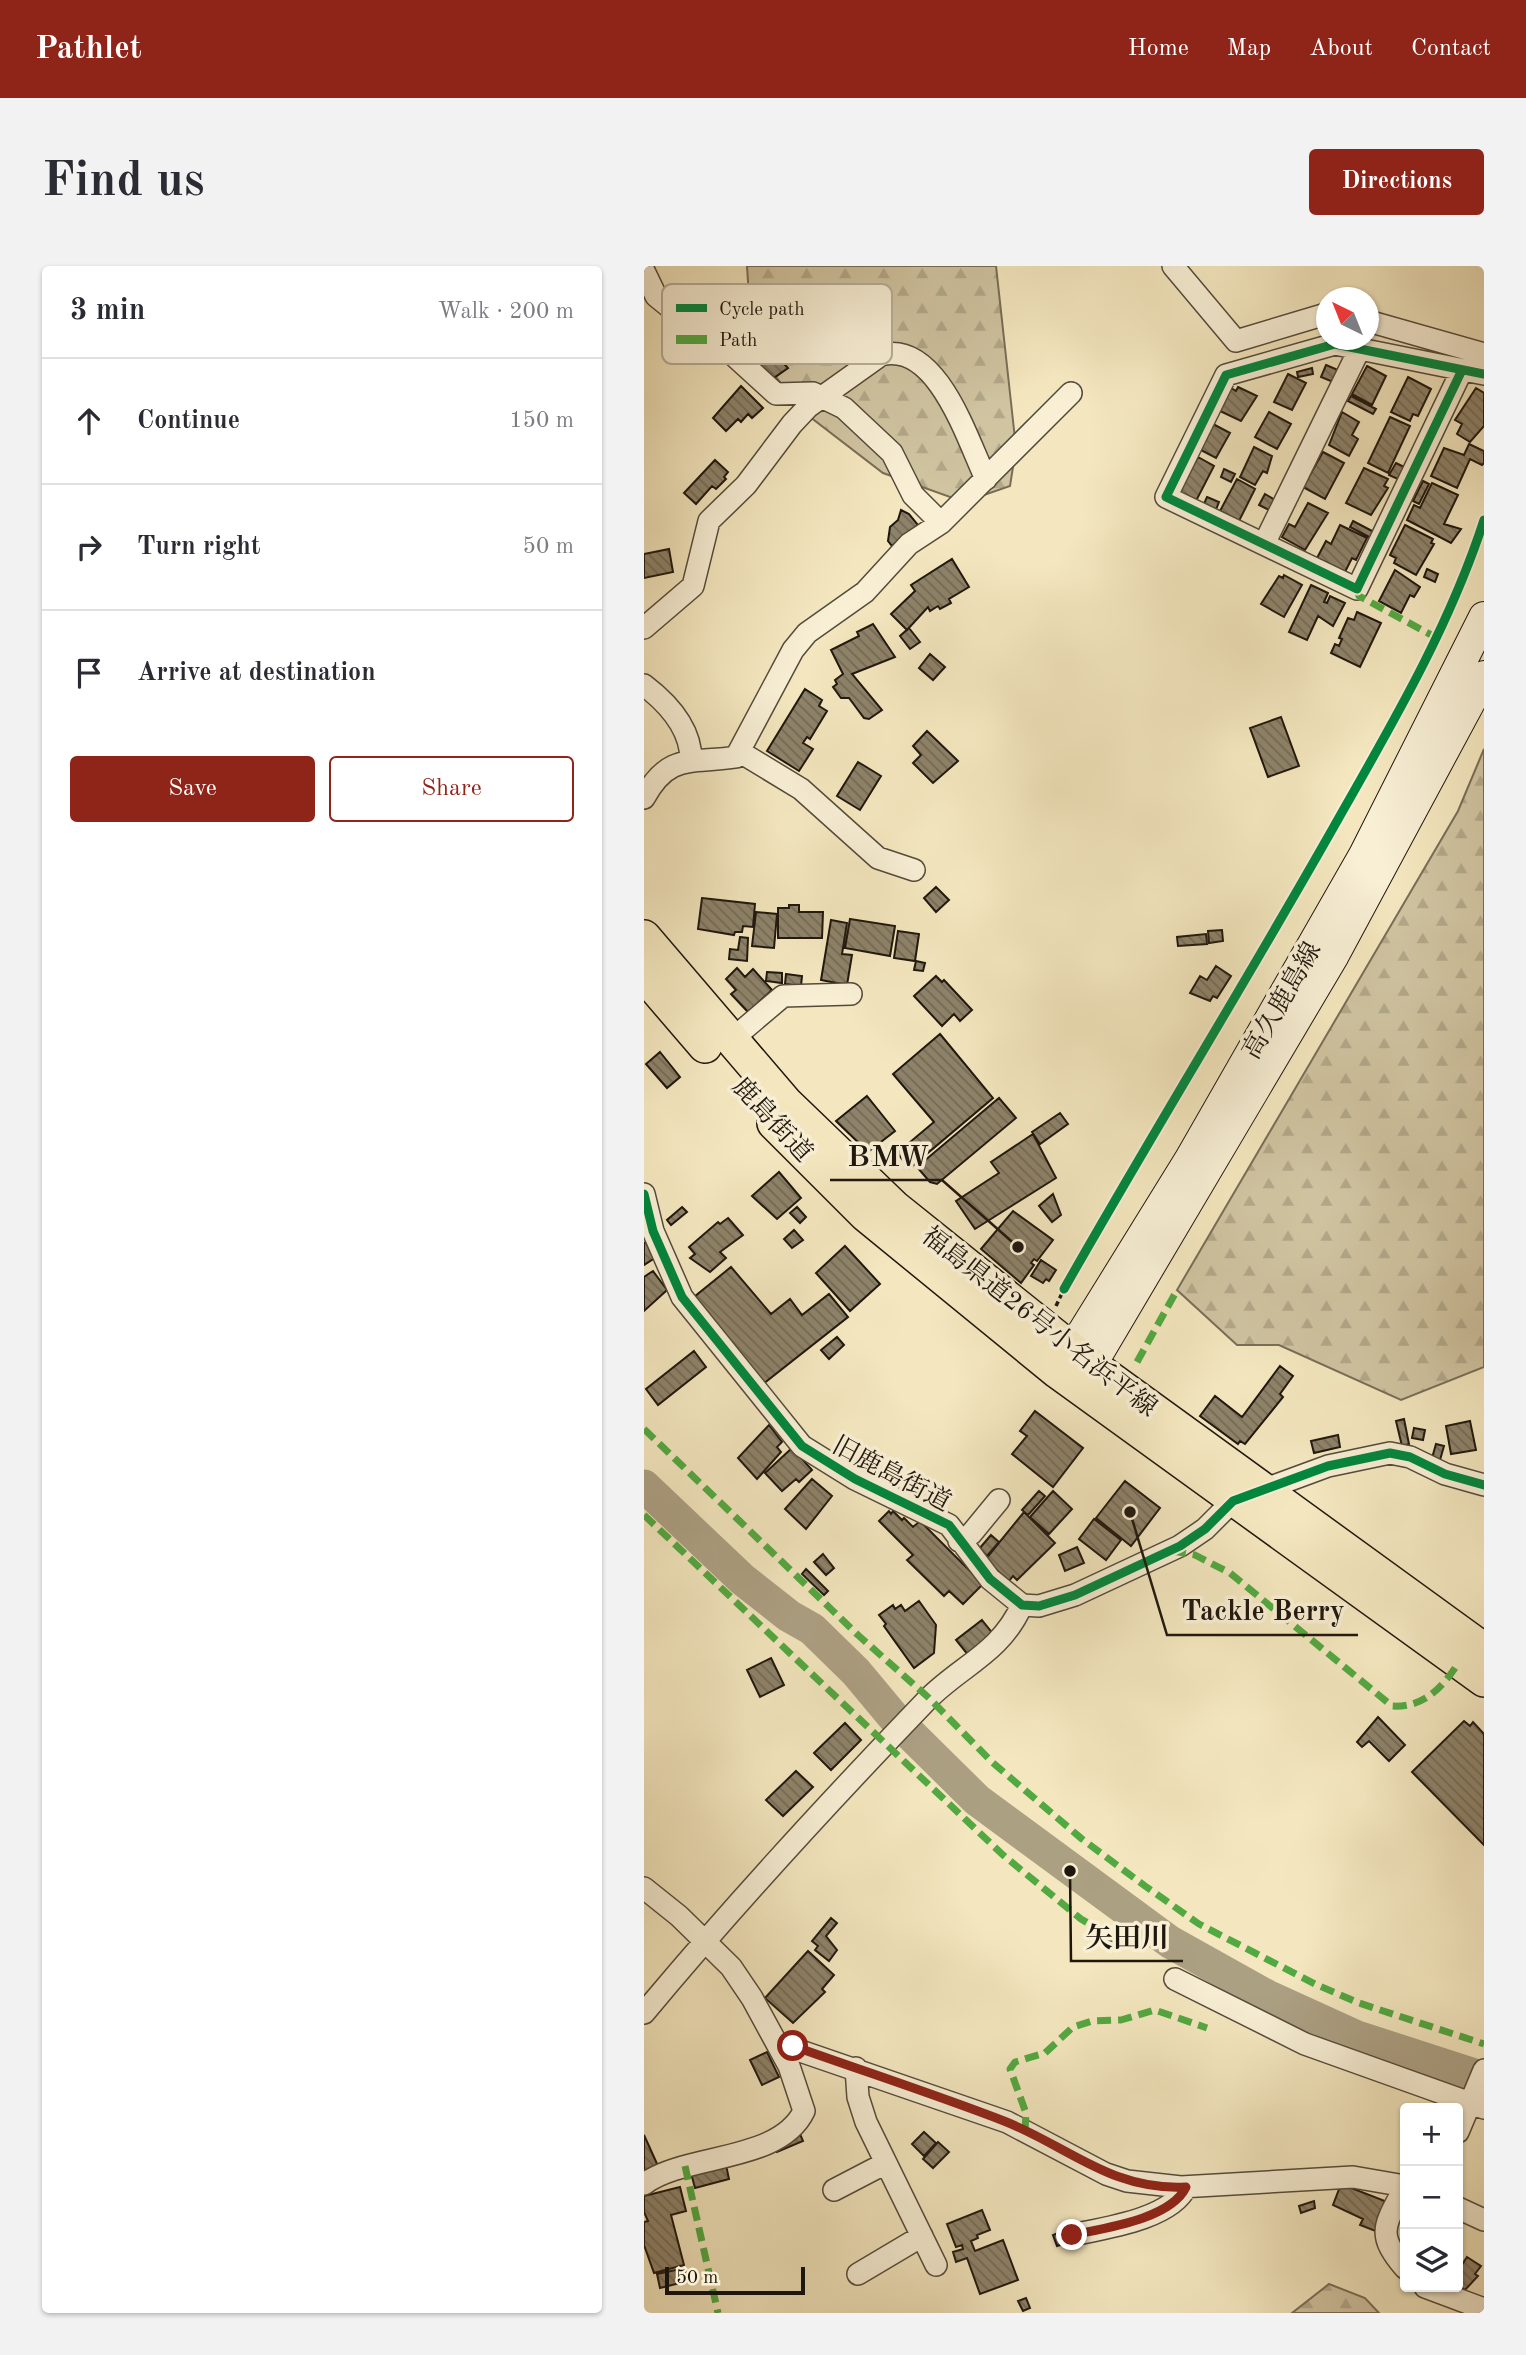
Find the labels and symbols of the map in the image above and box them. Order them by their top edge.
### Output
legend [662,284,892,364]
north arrow [1316,287,1379,350]
text: Cycle path [719,301,805,320]
text: Path [719,332,757,351]
street label: 高久鹿島線 [1237,937,1326,1064]
street label: 鹿島街道 [727,1072,818,1167]
callout: ＢＭＷ [830,1131,942,1180]
text: ＢＭＷ [844,1145,929,1173]
street label: 福島県道26号小名浜平線 [916,1221,1162,1422]
street label: 旧鹿島街道 [828,1431,956,1517]
callout: Tackle Berry [1167,1586,1358,1635]
text: Tackle Berry [1181,1599,1345,1627]
callout: 矢田川 [1071,1912,1183,1961]
text: 矢田川 [1085,1923,1169,1954]
route start [777,2030,808,2061]
route end [1056,2219,1087,2250]
scale bar [665,2264,805,2296]

